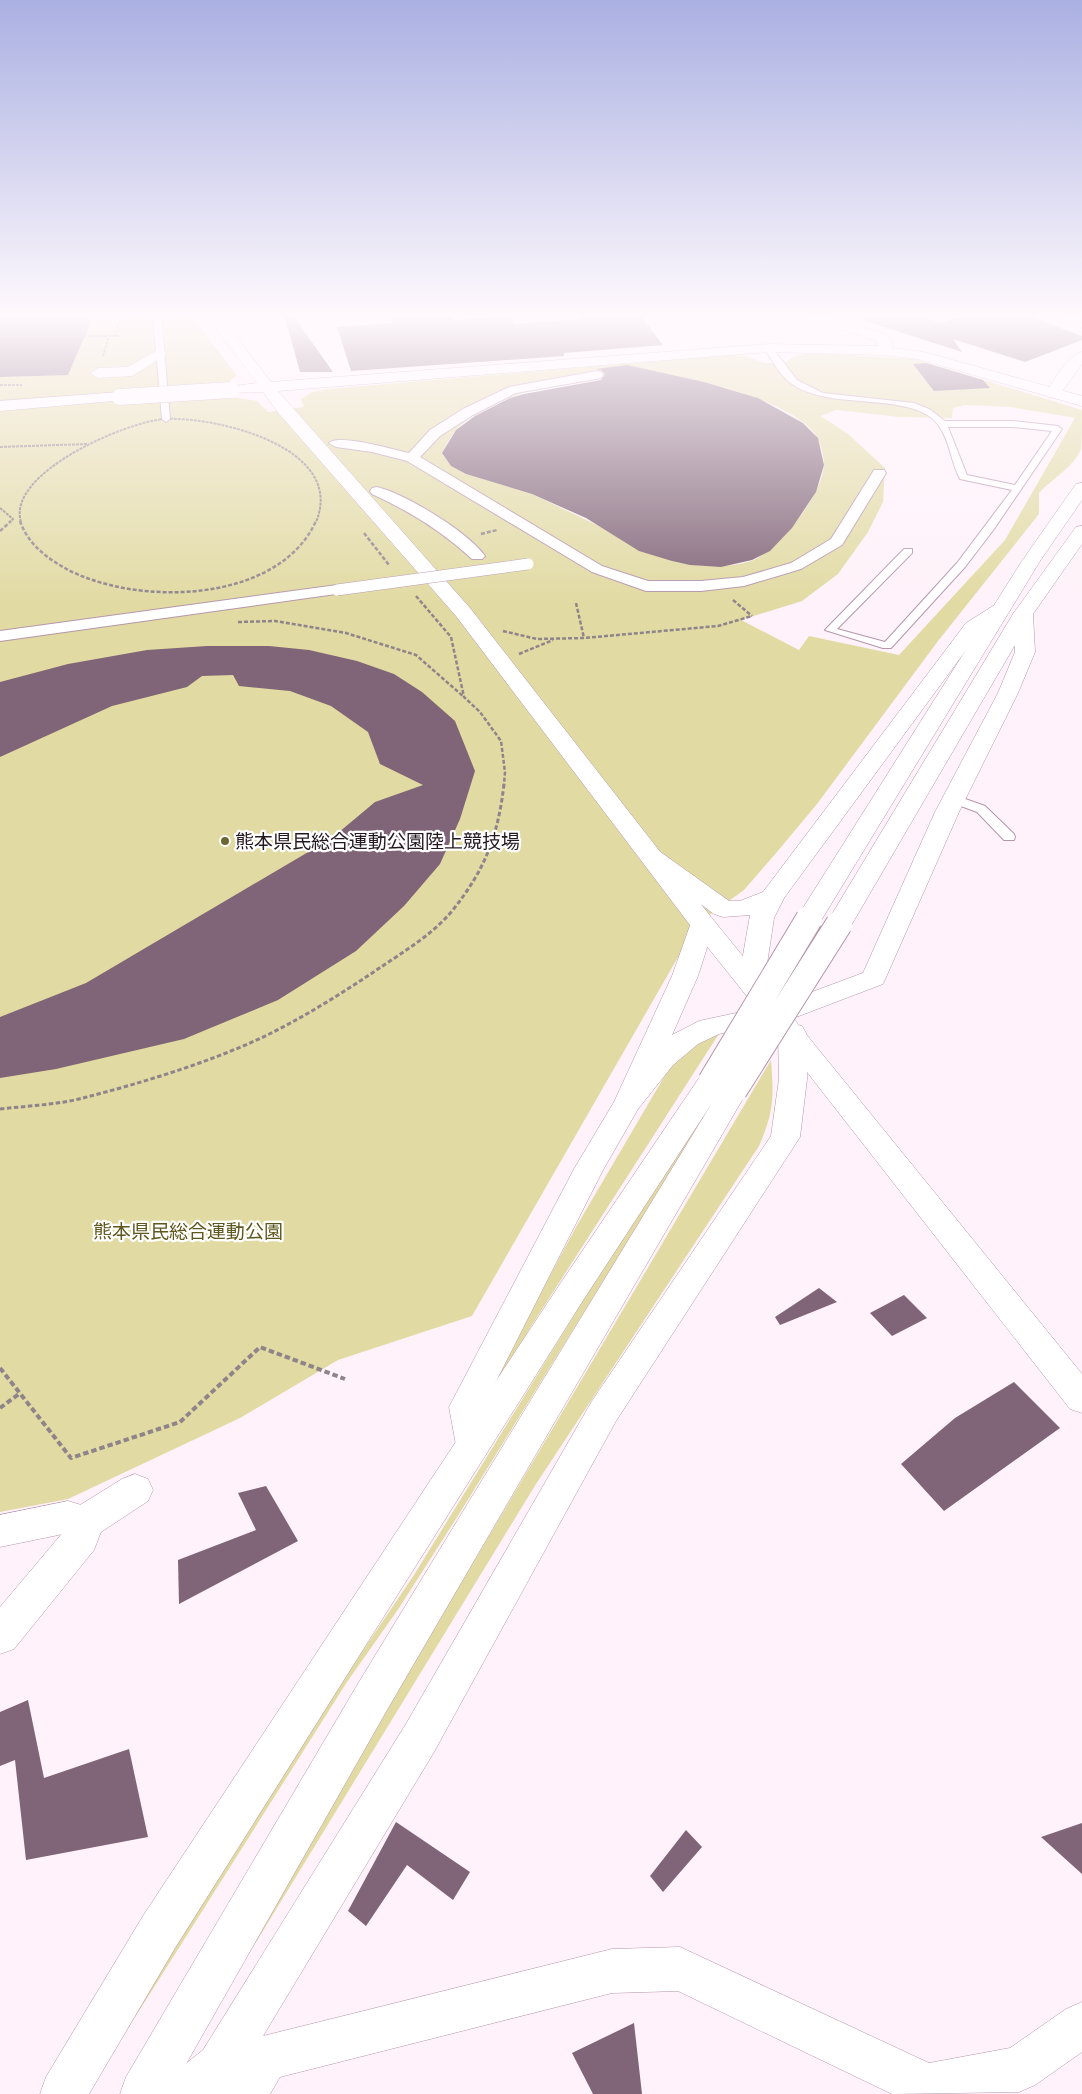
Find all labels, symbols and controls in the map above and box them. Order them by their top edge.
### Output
place label: 熊本県民総合運動公園陸上競技場 [235,829,520,854]
marker: 熊本県民総合運動公園陸上競技場 [219,835,231,847]
park label: 熊本県民総合運動公園 [93,1219,283,1244]

